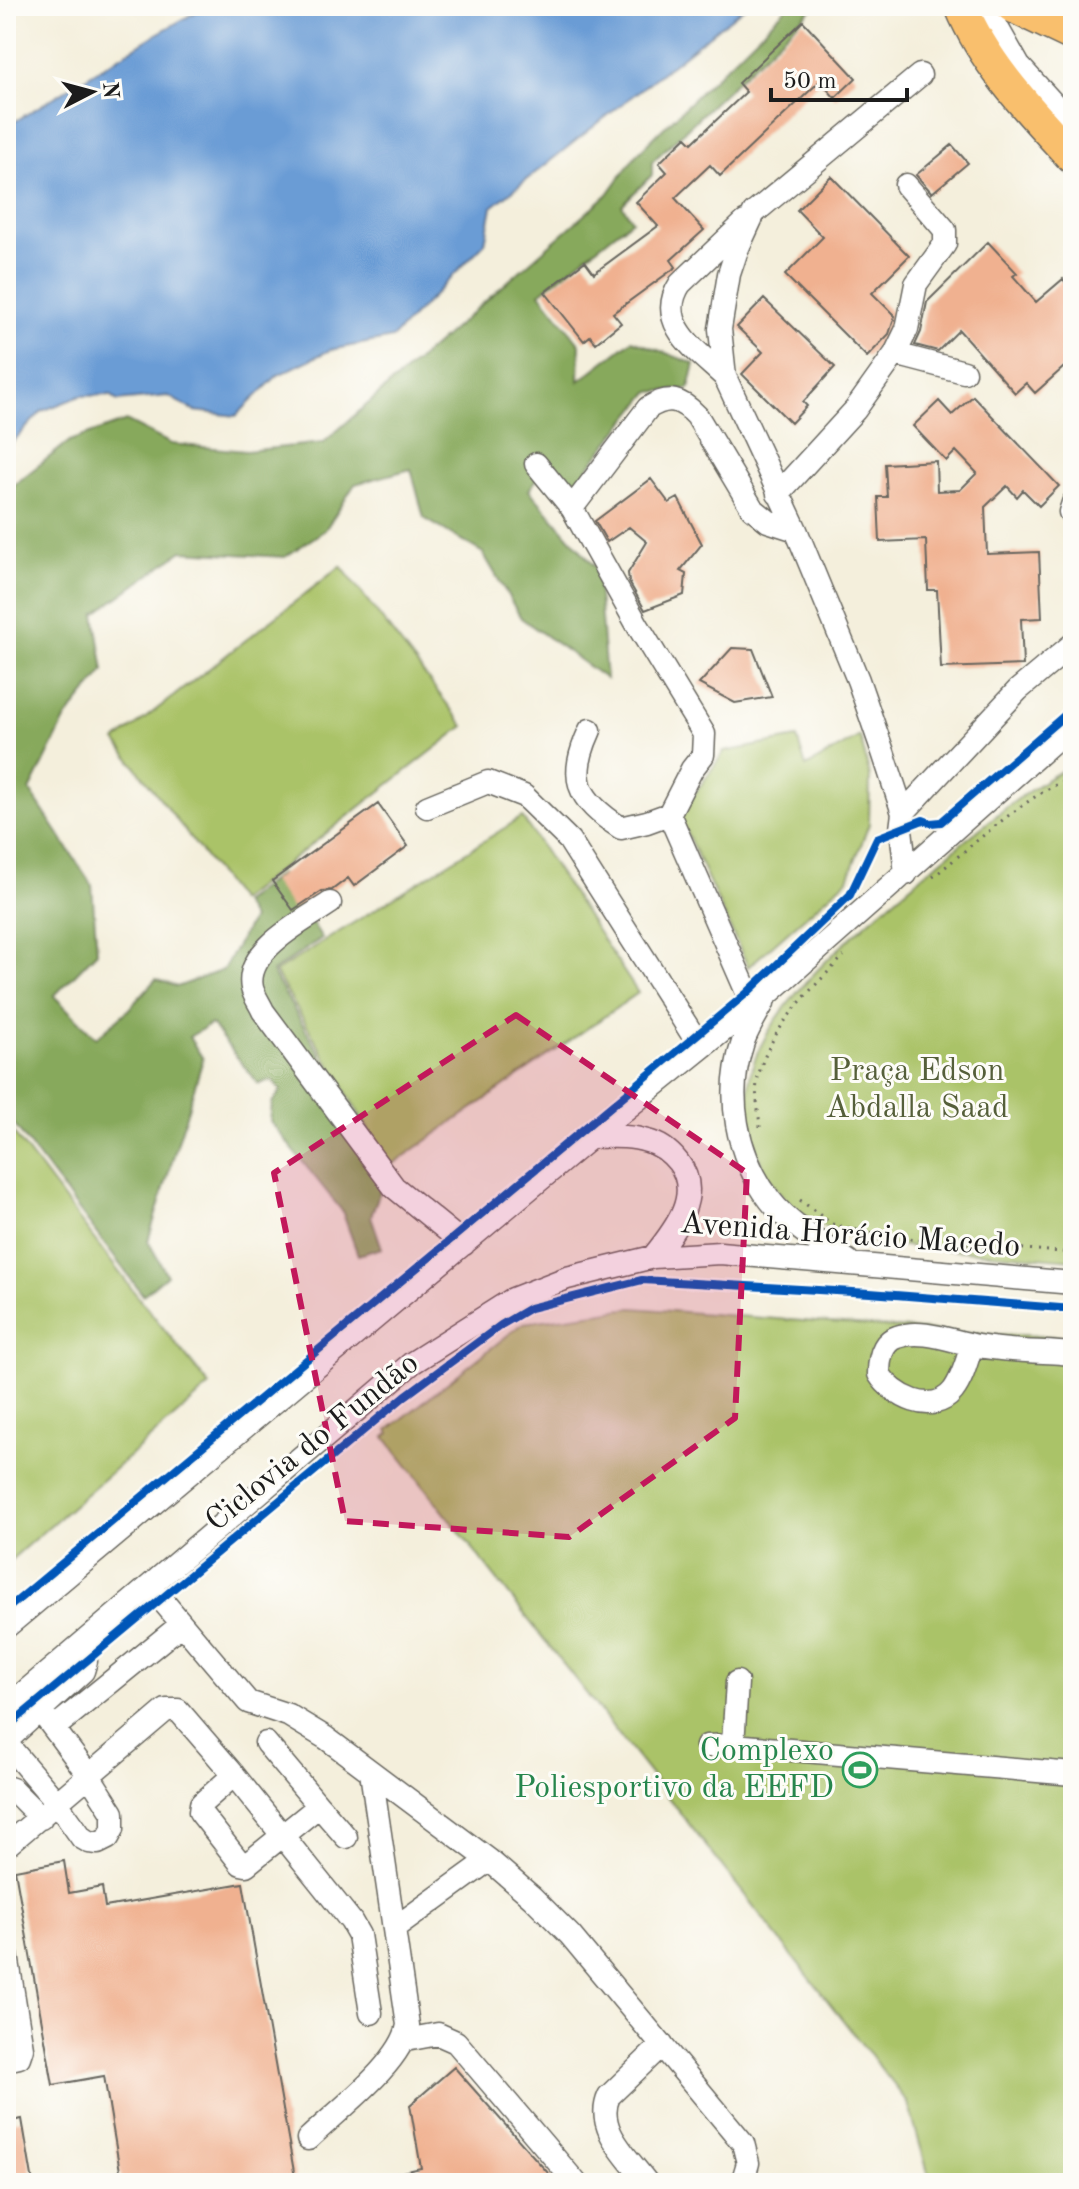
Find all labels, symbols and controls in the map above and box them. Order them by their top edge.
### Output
north arrow [52,52,132,132]
scale bar [771,52,907,102]
text: 50 m [783,70,837,94]
text: N [98,81,122,100]
park label: Praça Edson Abdalla Saad [825,1056,1009,1125]
street label: Avenida Horácio Macedo [679,1208,1021,1264]
street label: Ciclovia do Fundão [201,1348,425,1538]
place label: Complexo Poliesportivo da EEFD [514,1736,834,1805]
sports icon: Complexo Poliesportivo da EEFD [841,1751,879,1789]

